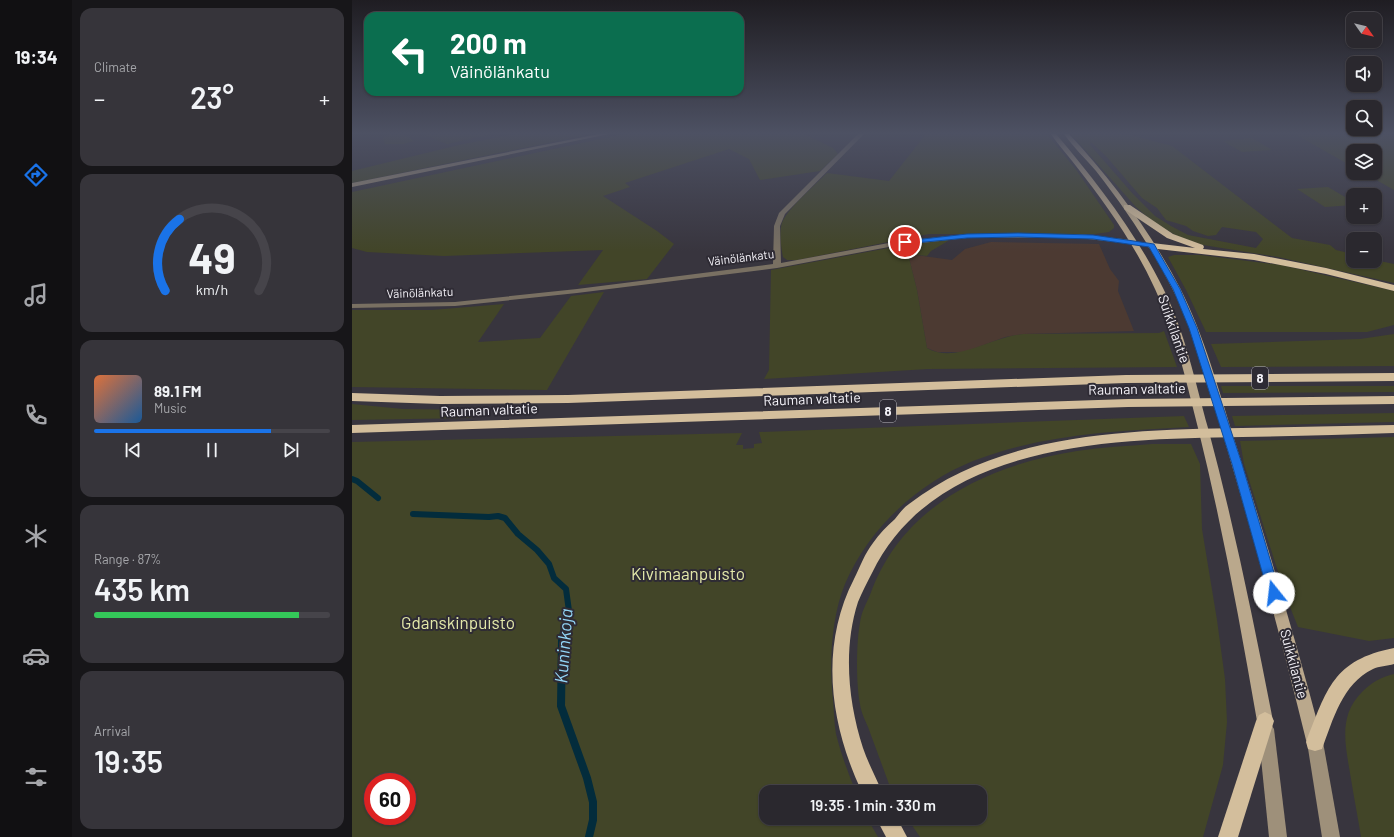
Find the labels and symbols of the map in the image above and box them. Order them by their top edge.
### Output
north arrow [1346,12,1382,48]
pin [888,225,922,259]
street label: Väinölänkatu [707,246,775,268]
street label: Väinölänkatu [386,284,454,300]
street label: Suikkilantie [1155,293,1194,365]
road number: 8 [1252,367,1268,389]
street label: Rauman valtatie [1088,379,1186,398]
street label: Rauman valtatie [763,388,861,409]
street label: Rauman valtatie [440,399,538,420]
road number: 8 [880,400,896,422]
park label: Kivimaanpuisto [631,563,745,583]
position arrow [1253,572,1295,614]
water label: Kuninkoja [549,608,577,684]
park label: Gdanskinpuisto [401,612,515,632]
street label: Suikkilantie [1277,627,1312,700]
speed limit sign: 60 [364,773,416,825]

